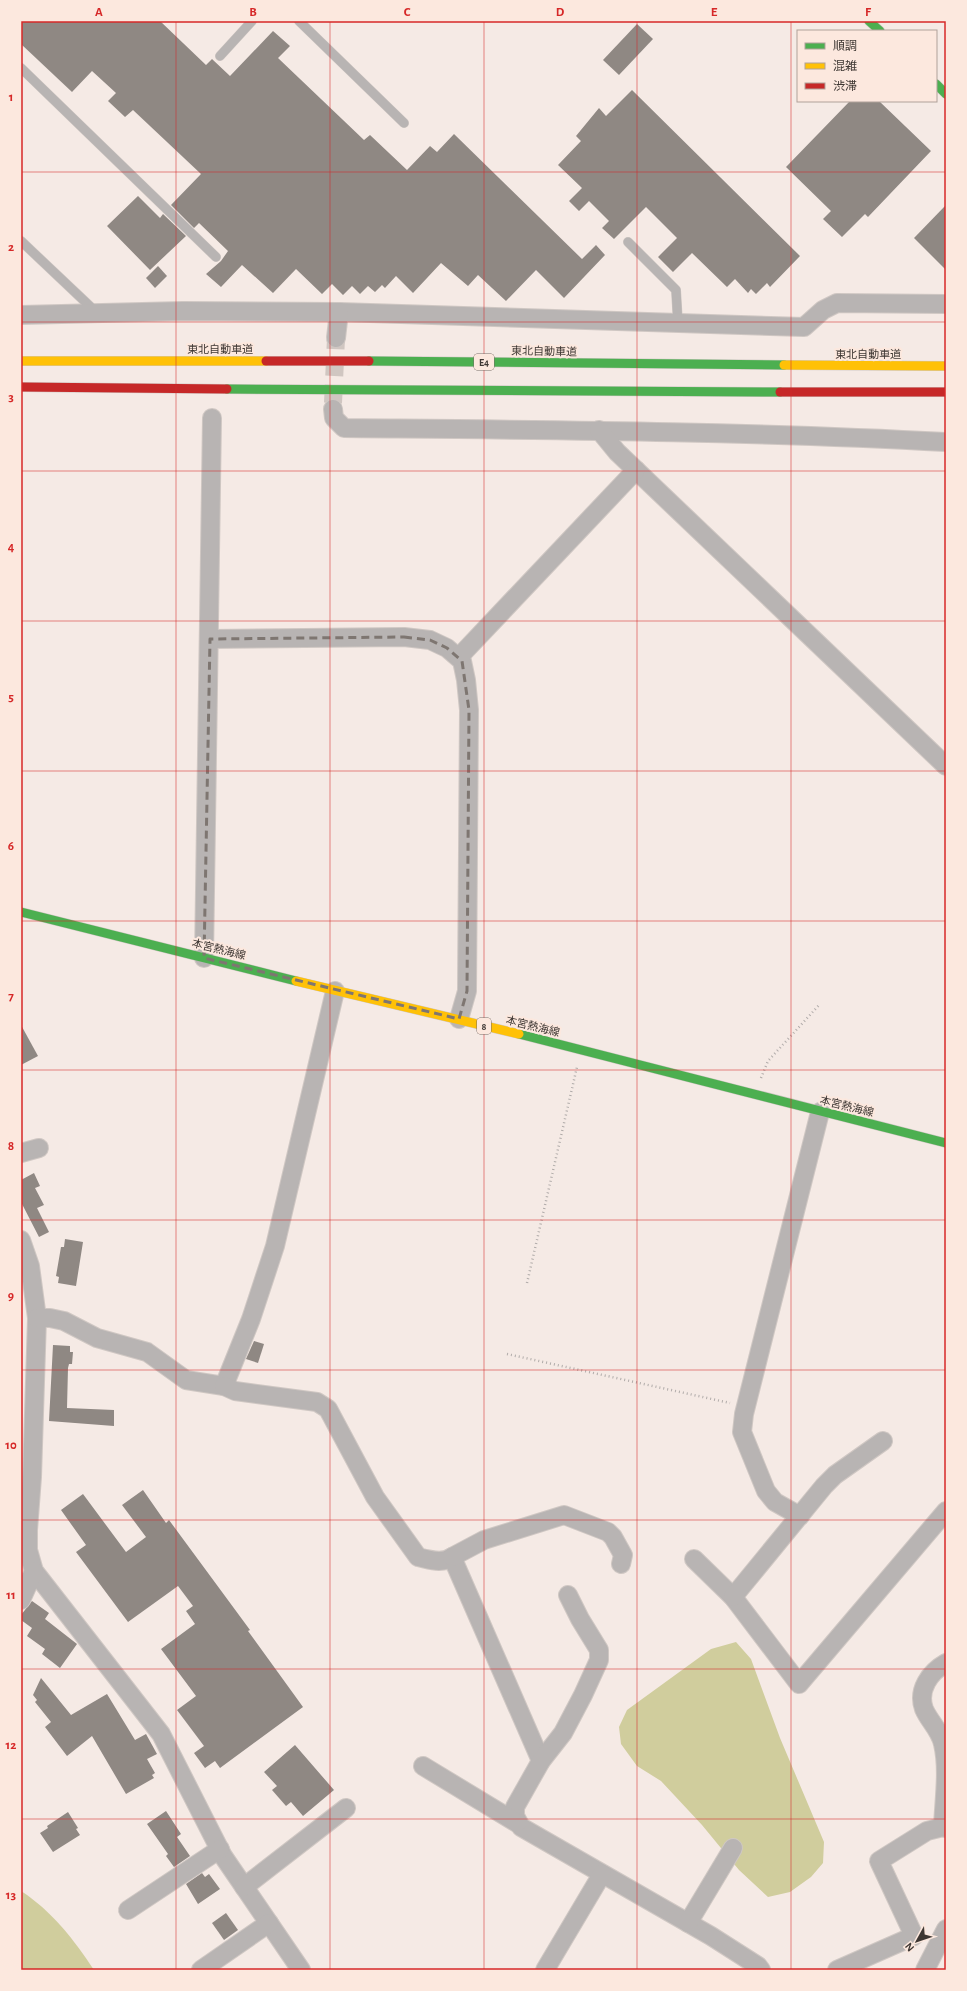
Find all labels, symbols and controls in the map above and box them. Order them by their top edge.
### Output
text: A [95,6,103,19]
text: B [249,6,257,19]
text: C [404,6,411,19]
text: D [556,6,565,19]
text: E [711,6,718,19]
text: F [865,6,872,19]
legend [797,30,937,102]
text: 順調 [833,40,857,52]
text: 混雑 [833,59,857,72]
text: 渋滞 [833,80,857,92]
text: 1 [9,91,13,104]
text: 2 [8,241,14,254]
street label: 東北自動車道 [187,343,253,355]
street label: 東北自動車道 [511,344,577,358]
street label: 東北自動車道 [835,348,901,360]
road number: E4 [474,354,494,370]
text: 3 [8,391,14,404]
text: 4 [8,541,15,554]
text: 5 [8,691,14,704]
text: 6 [8,840,14,853]
street label: 本宮熱海線 [191,937,247,961]
text: 7 [8,990,14,1003]
street label: 本宮熱海線 [505,1014,561,1038]
road number: 8 [477,1018,491,1034]
street label: 本宮熱海線 [819,1094,875,1118]
text: 8 [8,1140,14,1153]
text: 9 [8,1290,14,1303]
text: 10 [5,1439,17,1452]
text: 11 [6,1589,16,1602]
text: 12 [6,1739,16,1752]
text: 13 [6,1889,17,1902]
north arrow [897,1921,937,1961]
text: N [903,1941,916,1954]

